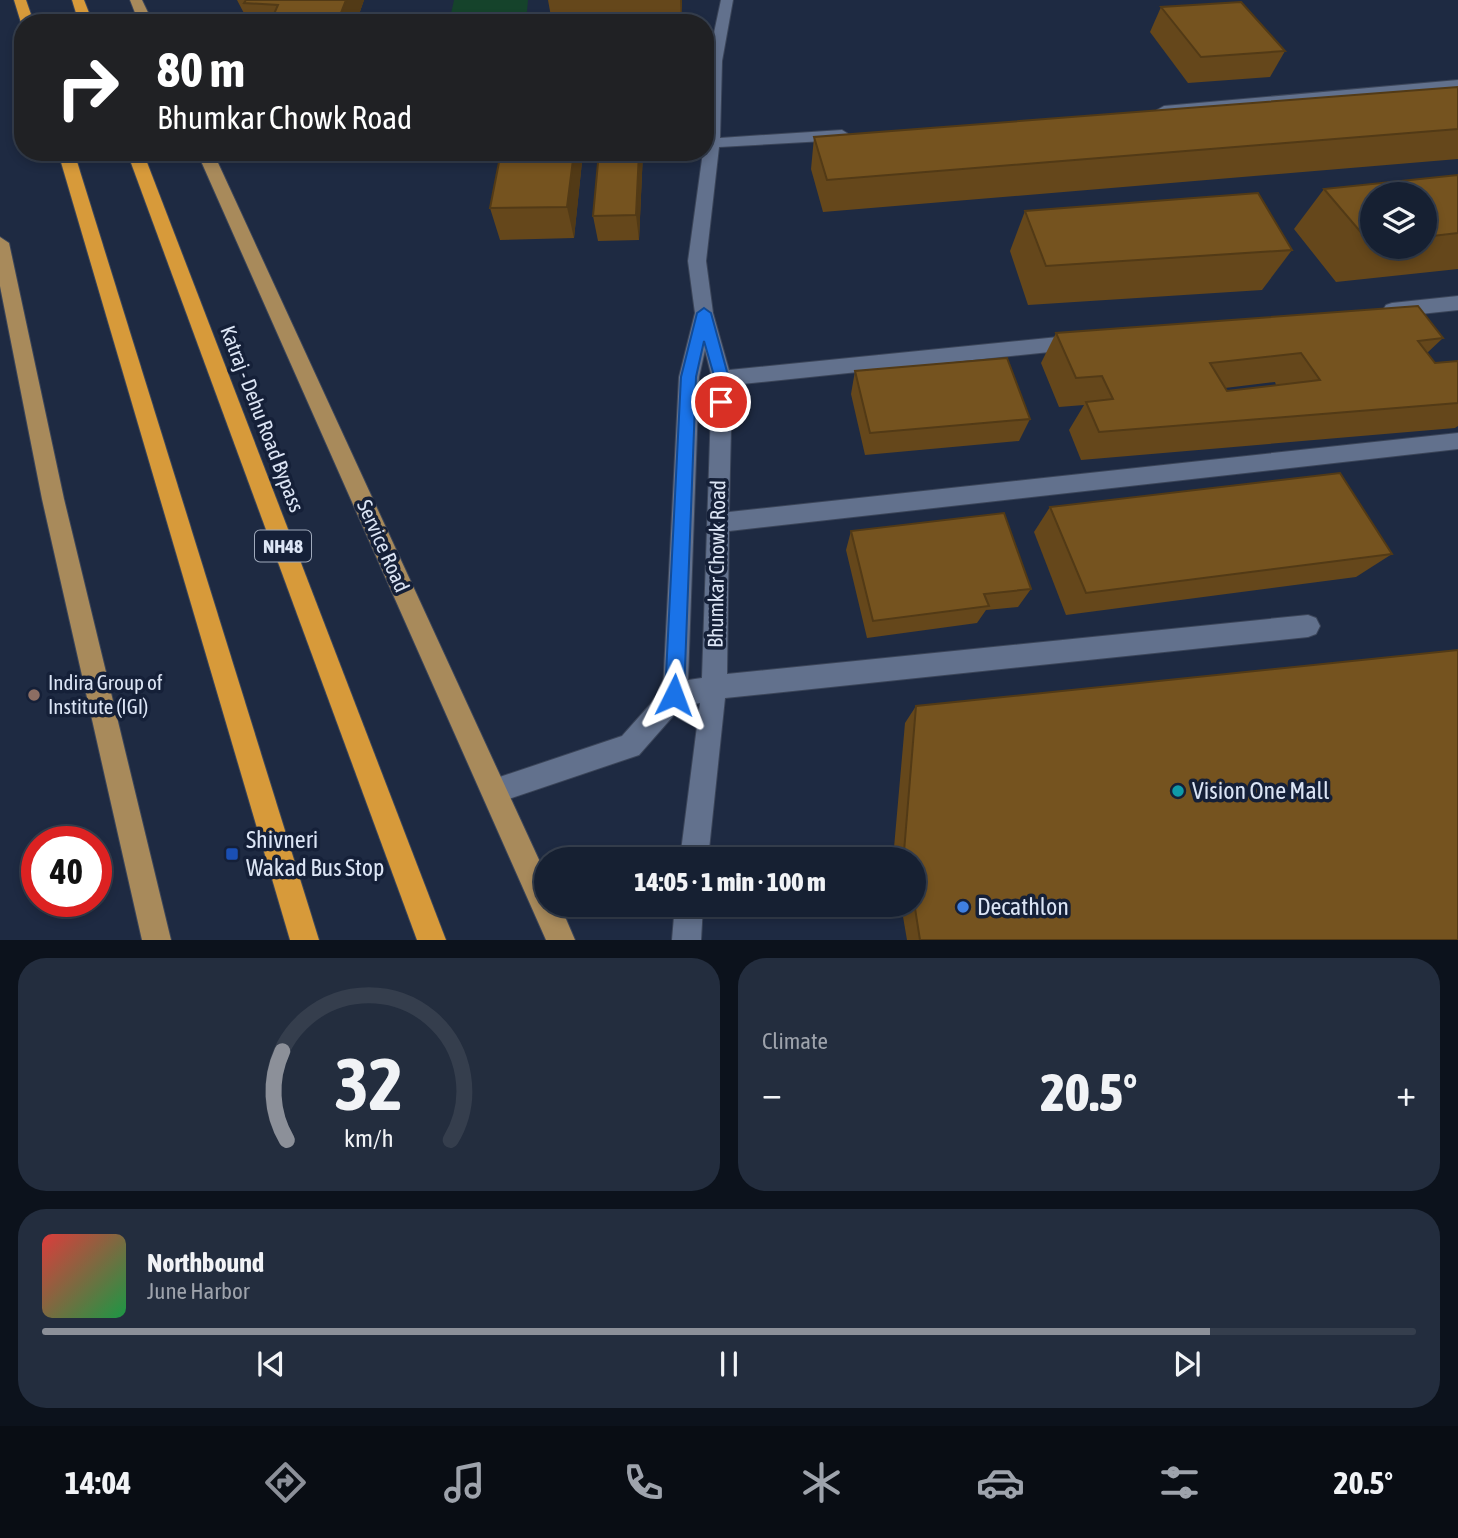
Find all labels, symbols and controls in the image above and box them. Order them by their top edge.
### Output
text: 80 m [157,41,245,97]
icon: right [42,42,133,133]
text: Bhumkar Chowk Road [157,99,412,136]
map controls [1360,182,1437,259]
button: layers [1360,182,1437,259]
street label: Katraj - Dehu Road Bypass [216,322,310,515]
pin [691,372,751,432]
icon: arrive [702,383,740,421]
street label: Bhumkar Chowk Road [703,480,729,648]
street label: Service Road [353,496,415,595]
road number: NH48 [255,530,311,562]
position arrow [637,658,711,732]
place label: Indira Group of Institute (IGI) [48,670,163,718]
marker: Indira Group of Institute (IGI) [26,687,42,703]
place label: Vision One Mall [1192,777,1330,804]
marker: Vision One Mall [1170,783,1186,799]
speed limit sign: 40 [21,826,112,917]
place label: Shivneri Wakad Bus Stop [246,826,384,881]
marker: Shivneri Wakad Bus Stop [224,846,240,862]
text: 14:05 · 1 min · 100 m [634,867,826,897]
place label: Decathlon [977,893,1069,920]
marker: Decathlon [955,899,971,915]
text: Climate [762,1028,828,1054]
text: 32 [335,1043,403,1126]
text: 20.5° [1041,1062,1137,1122]
text: − [762,1071,782,1114]
text: + [1396,1071,1416,1114]
text: km/h [344,1124,394,1152]
text: Northbound [147,1248,264,1278]
text: June Harbor [147,1278,250,1304]
icon: previous [252,1345,290,1383]
icon: pause [710,1345,748,1383]
icon: next [1168,1345,1206,1383]
icon: directions [261,1458,310,1507]
icon: music [440,1458,489,1507]
icon: phone [619,1458,668,1507]
icon: climate [797,1458,846,1507]
icon: car [976,1458,1025,1507]
icon: filters [1155,1458,1204,1507]
text: 14:04 [65,1464,131,1501]
text: 20.5° [1333,1464,1393,1501]

